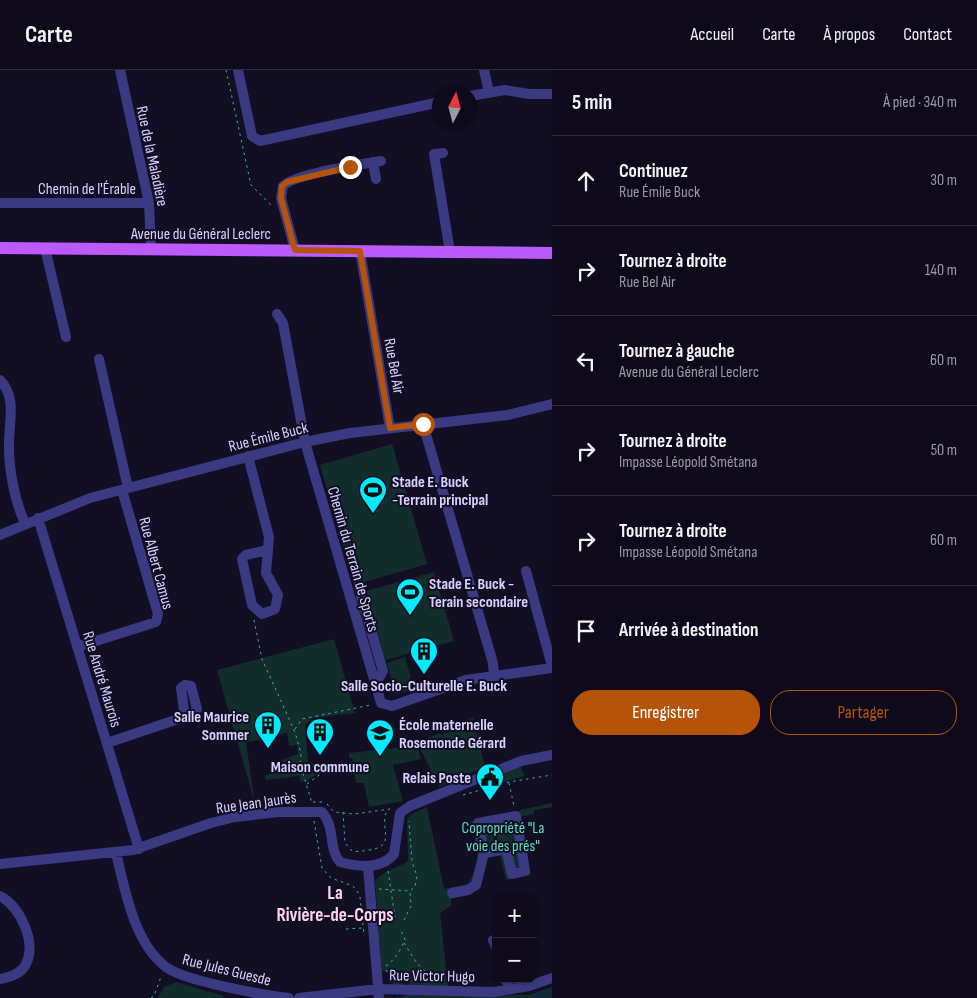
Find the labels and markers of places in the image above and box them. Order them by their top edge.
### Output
place label: Stade E. Buck -Terrain principal [392,473,488,510]
sports icon: Stade E. Buck -Terrain principal [358,475,388,514]
place label: Stade E. Buck - Terain secondaire [429,575,528,612]
sports icon: Stade E. Buck - Terain secondaire [395,577,425,616]
building icon: Salle Socio-Culturelle E. Buck [409,636,439,675]
place label: Salle Socio-Culturelle E. Buck [341,677,507,696]
place label: Salle Maurice Sommer [174,708,249,745]
building icon: Salle Maurice Sommer [253,710,283,749]
place label: École maternelle Rosemonde Gérard [399,716,506,753]
building icon: Maison commune [305,717,335,756]
school or university icon: École maternelle Rosemonde Gérard [365,718,395,757]
place label: Maison commune [271,758,369,777]
public building icon: Relais Poste [475,762,505,801]
place label: Relais Poste [402,769,471,788]

